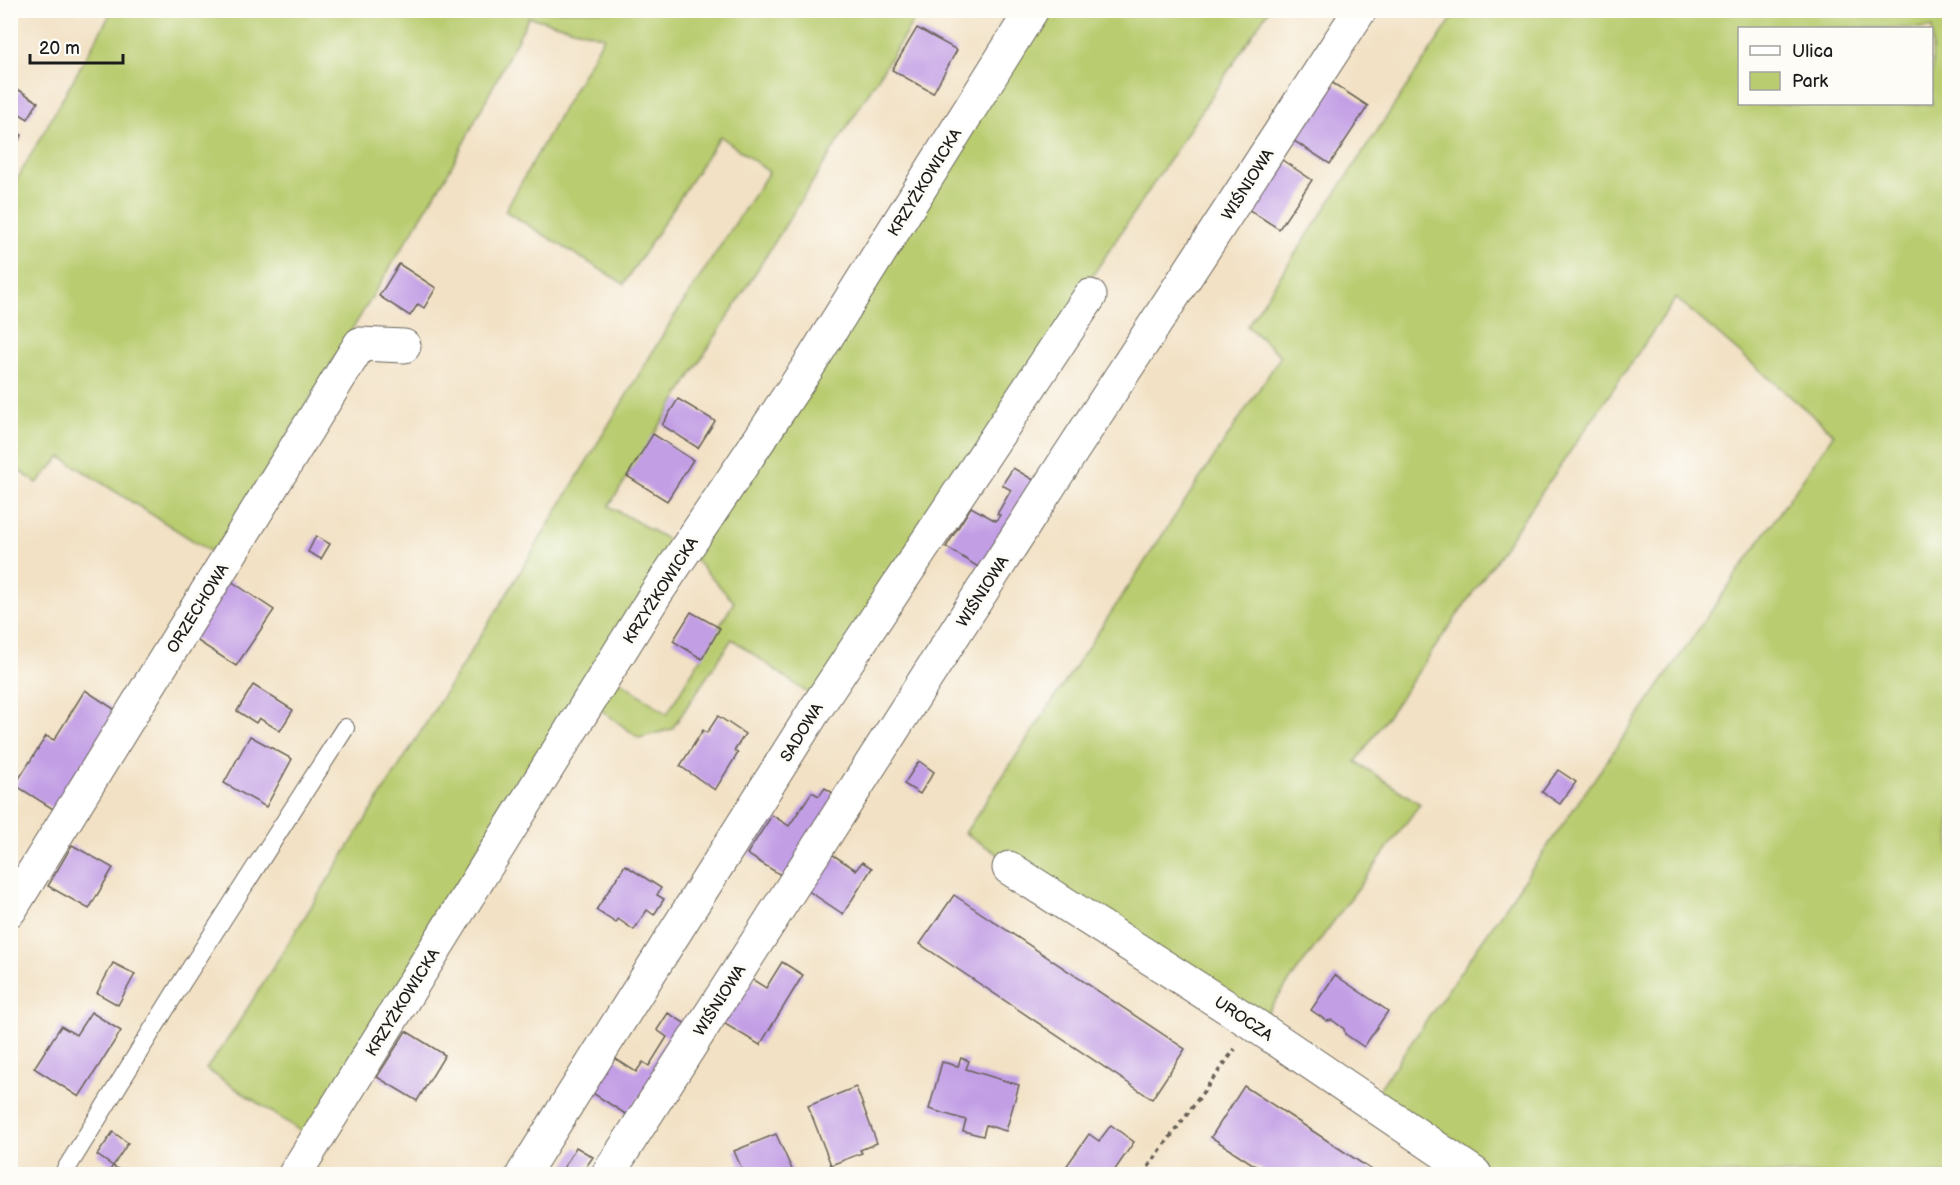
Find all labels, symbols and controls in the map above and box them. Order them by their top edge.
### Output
scale bar [30,27,123,65]
legend [1738,27,1933,105]
text: 20 m [39,38,80,59]
text: Ulica [1792,41,1833,62]
text: Park [1792,71,1828,92]
street label: KRZYŻKOWICKA [883,124,966,240]
street label: WIŚNIOWA [1217,144,1278,224]
street label: KRZYŻKOWICKA [618,533,703,648]
street label: WIŚNIOWA [952,551,1013,631]
street label: ORZECHOWA [163,560,233,657]
street label: SADOWA [777,700,828,766]
street label: KRZYŻKOWICKA [361,944,444,1060]
street label: WIŚNIOWA [689,960,750,1040]
street label: UROCZA [1210,993,1276,1046]

